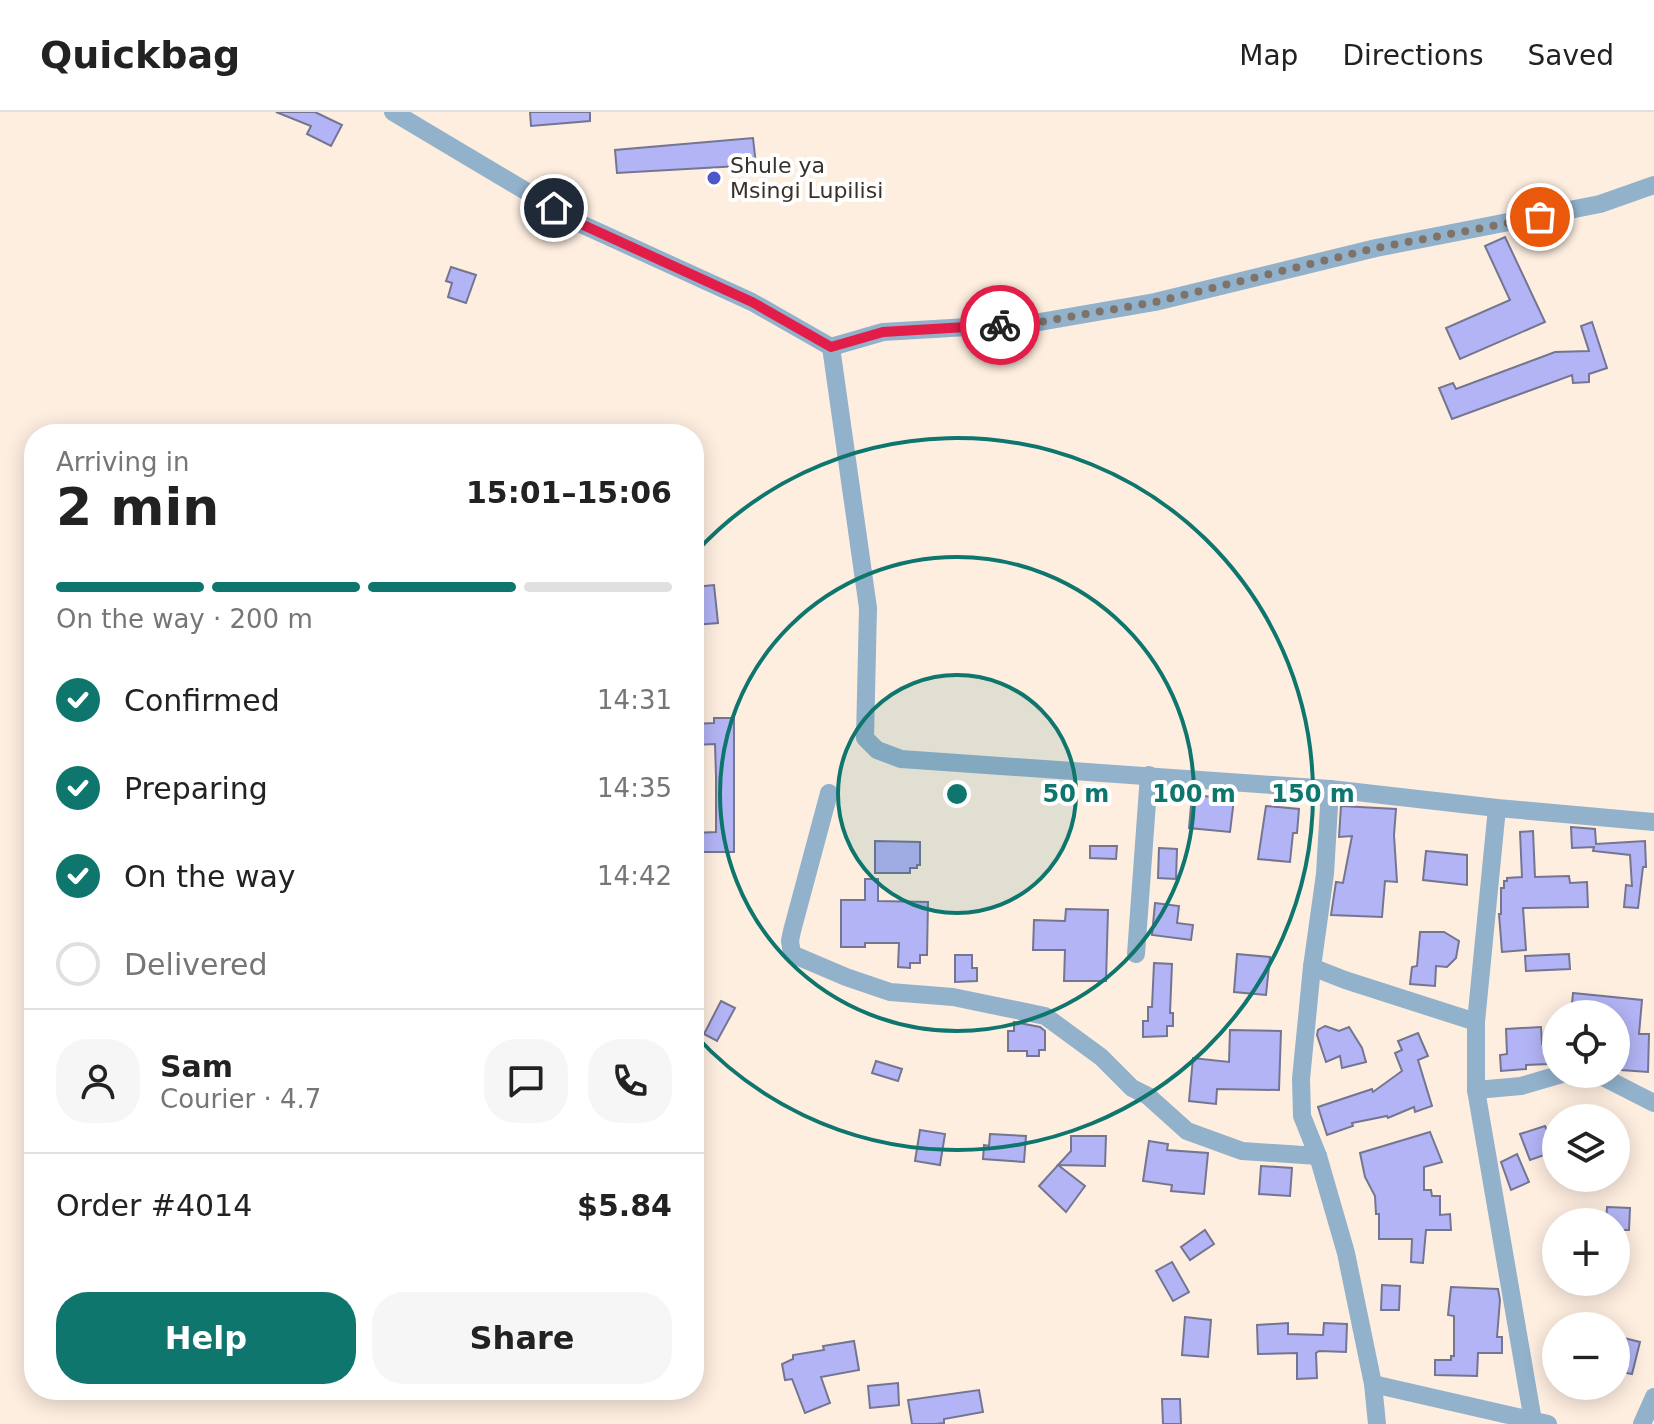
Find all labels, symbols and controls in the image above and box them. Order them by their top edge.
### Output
text: Quickbag [40,33,240,77]
text: Map [1239,39,1298,72]
text: Directions [1342,39,1483,72]
text: Saved [1527,39,1614,72]
place label: Shule ya Msingi Lupilisi [730,153,883,203]
marker: Shule ya Msingi Lupilisi [705,169,723,187]
pin [520,174,588,242]
pin [1506,183,1574,251]
icon: home [532,186,576,230]
icon: bag [1518,195,1562,239]
courier [960,285,1040,365]
icon: bike [978,303,1022,347]
text: Arriving in [56,447,190,477]
text: 15:01–15:06 [466,475,672,510]
text: 2 min [56,477,219,537]
text: On the way · 200 m [56,604,313,634]
icon: check [56,678,100,722]
text: Confirmed [124,683,280,718]
text: 14:31 [597,685,672,715]
icon: check [56,766,100,810]
text: Preparing [124,771,268,806]
text: 14:35 [597,773,672,803]
centre of rings [943,780,971,808]
text: 50 m [1043,780,1109,808]
text: 100 m [1152,780,1236,808]
text: 150 m [1271,780,1355,808]
icon: check [56,854,100,898]
text: On the way [124,859,296,894]
text: 14:42 [597,861,672,891]
text: Delivered [124,947,268,982]
map controls [1542,1000,1630,1400]
button: locate [1542,1000,1630,1088]
button: person [56,1039,140,1123]
button: chat [484,1039,568,1123]
button: phone [588,1039,672,1123]
text: Sam [160,1049,233,1084]
text: Courier · 4.7 [160,1084,321,1114]
button: layers [1542,1104,1630,1192]
text: Order #4014 [56,1188,252,1223]
text: $5.84 [577,1188,672,1223]
button: + [1542,1208,1630,1296]
button: Help [56,1292,356,1384]
button: Share [372,1292,672,1384]
button: − [1542,1312,1630,1400]

